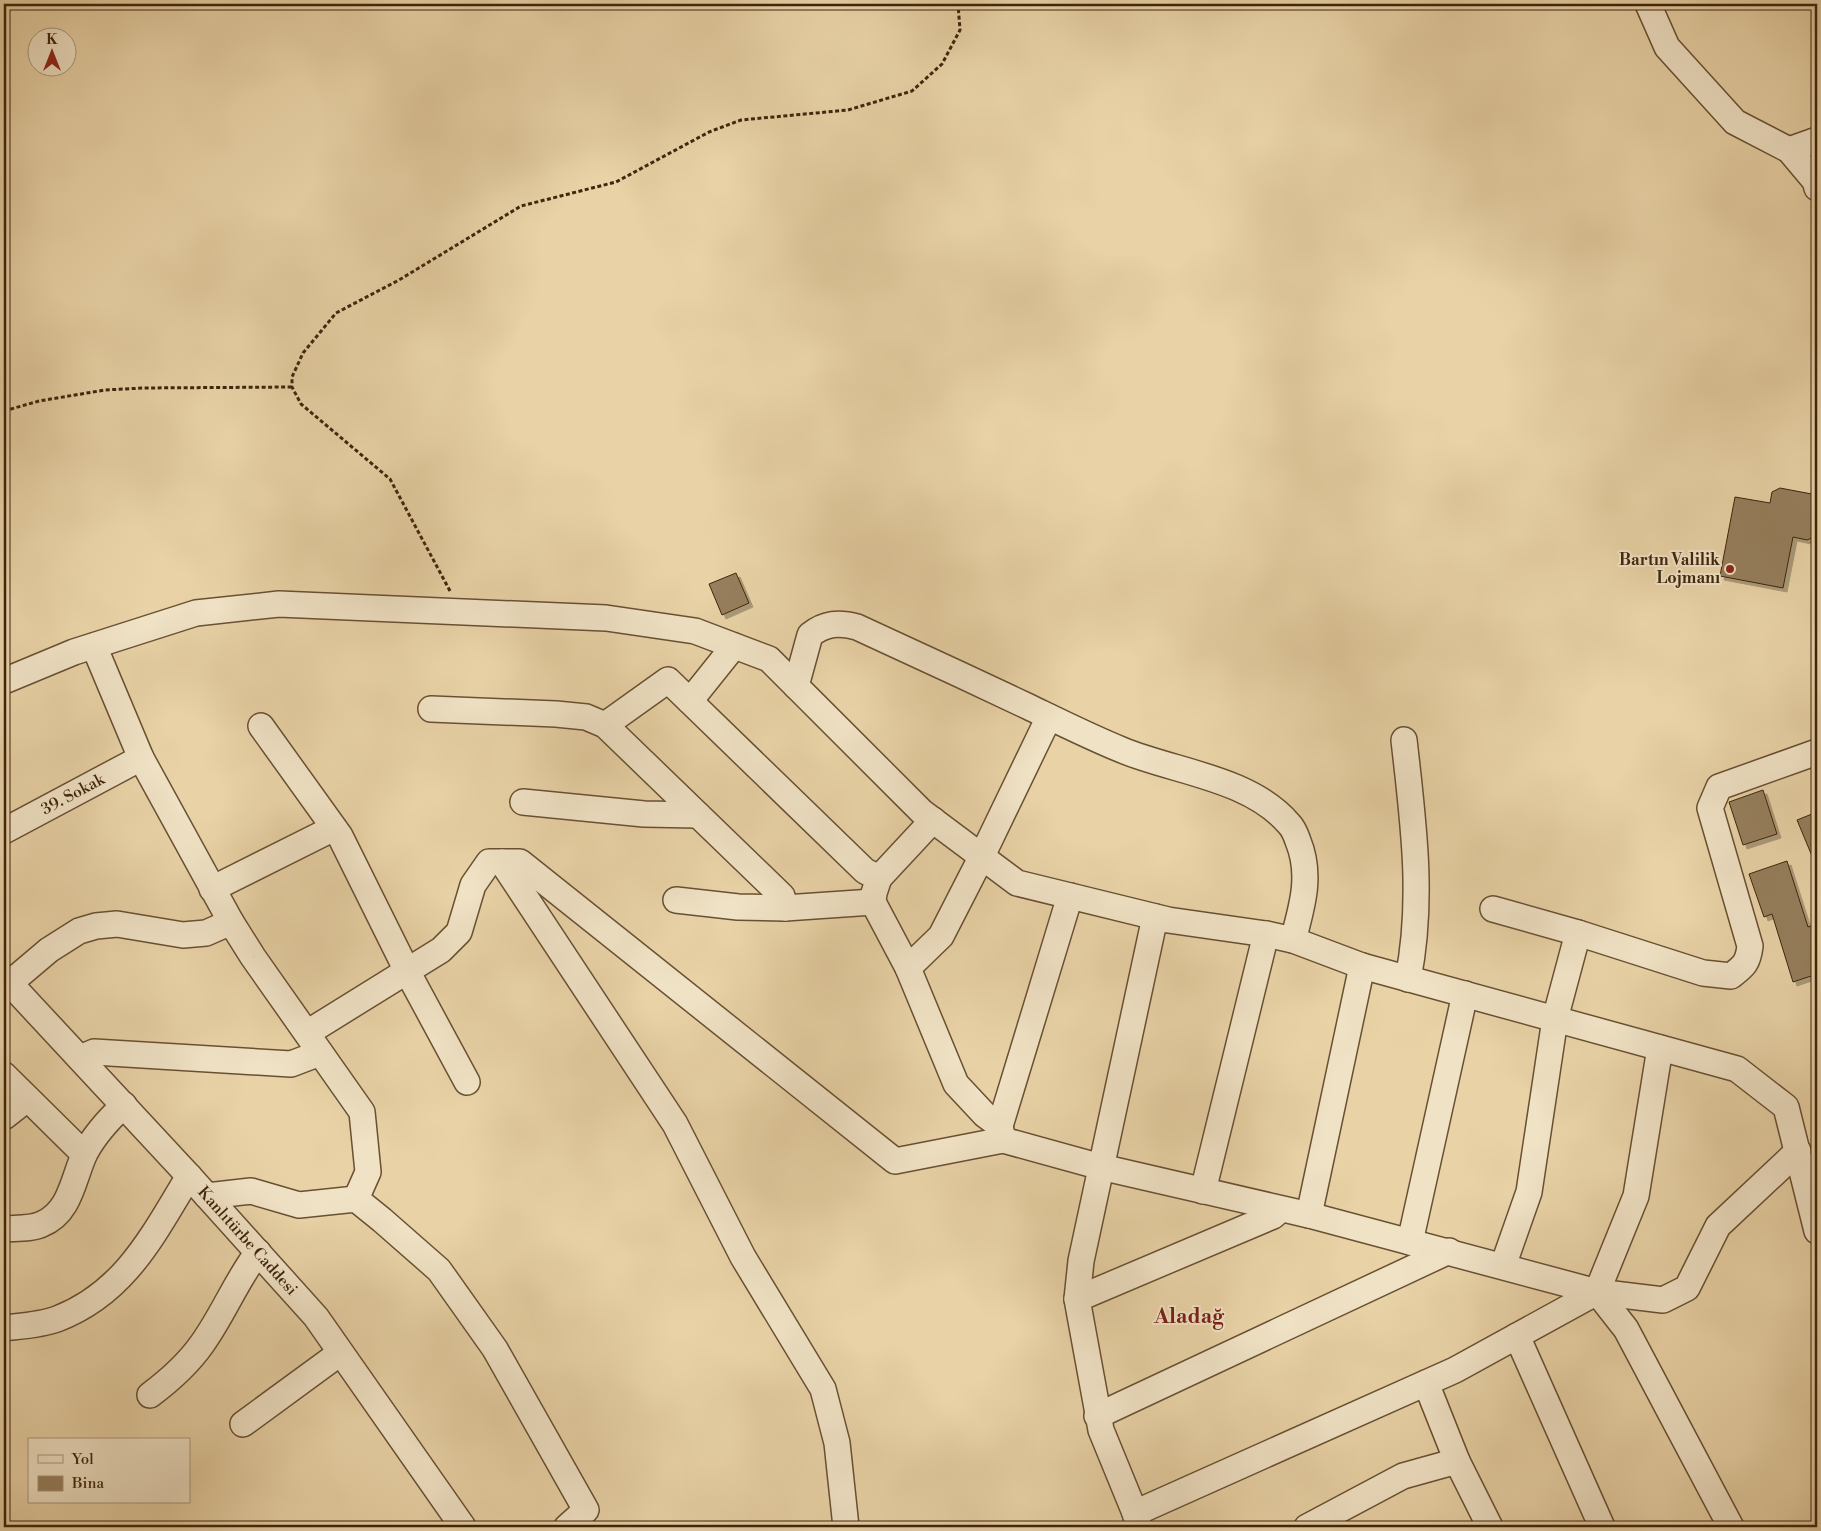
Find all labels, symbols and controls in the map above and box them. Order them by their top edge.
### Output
north arrow [28,28,78,78]
text: K [46,31,58,49]
place label: Bartın Valilik Lojmanı [1619,550,1721,588]
marker: Bartın Valilik Lojmanı [1724,563,1736,575]
street label: 39. Sokak [38,768,109,819]
street label: Kanlıtürbe Caddesi [193,1182,302,1299]
district label: Aladağ [1153,1304,1225,1330]
legend [28,1438,190,1504]
text: Yol [71,1450,94,1469]
text: Bina [71,1474,104,1493]

